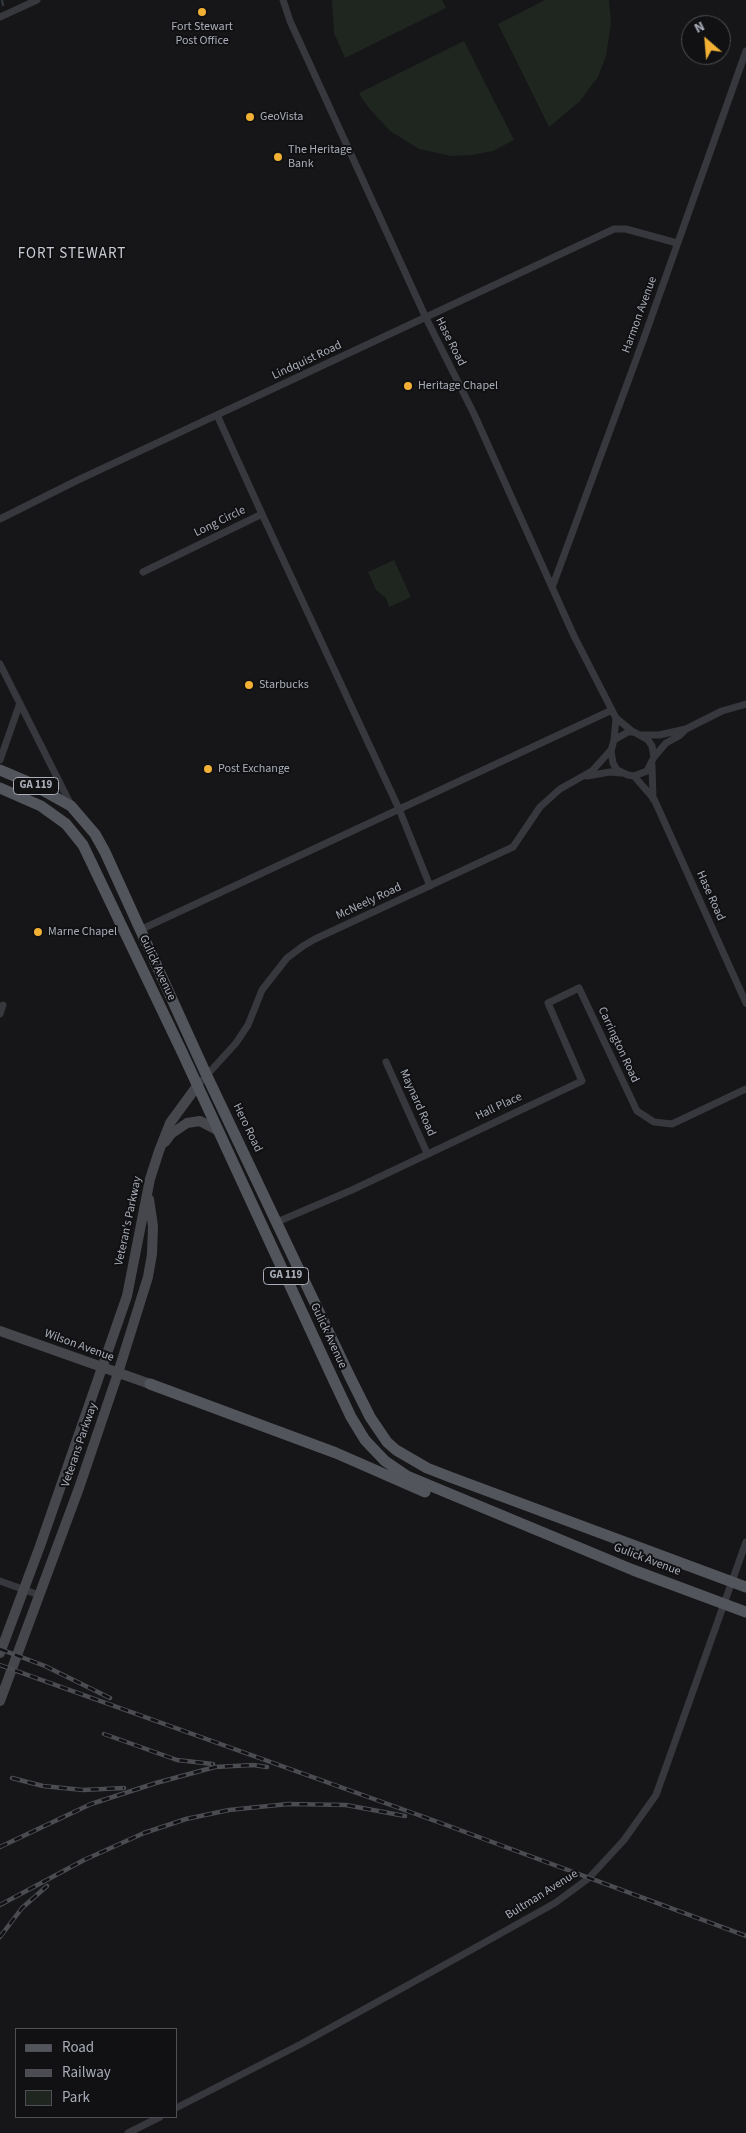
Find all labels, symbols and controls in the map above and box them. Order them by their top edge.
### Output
marker: Fort Stewart Post Office [196,6,208,18]
north arrow [681,15,731,65]
text: N [691,17,708,39]
place label: Fort Stewart Post Office [171,20,233,48]
place label: GeoVista [260,110,303,124]
marker: GeoVista [244,111,256,123]
place label: The Heritage Bank [288,143,352,171]
marker: The Heritage Bank [272,151,284,163]
district label: FORT STEWART [16,246,128,264]
street label: Harmon Avenue [619,275,661,355]
street label: Hase Road [432,315,468,369]
street label: Lindquist Road [270,339,344,383]
place label: Heritage Chapel [418,379,498,393]
marker: Heritage Chapel [402,380,414,392]
street label: Long Circle [192,503,248,541]
place label: Starbucks [259,678,309,692]
marker: Starbucks [243,679,255,691]
place label: Post Exchange [218,762,290,776]
marker: Post Exchange [202,763,214,775]
road number: GA 119 [14,778,58,794]
street label: Hase Road [693,869,727,923]
street label: McNeely Road [334,881,404,923]
place label: Marne Chapel [48,925,117,939]
marker: Marne Chapel [32,926,44,938]
street label: Gulick Avenue [136,933,178,1003]
street label: Carrington Road [594,1005,642,1085]
street label: Maynard Road [396,1067,438,1139]
street label: Hall Place [474,1090,524,1124]
street label: Hero Road [229,1101,265,1155]
street label: Veteran's Parkway [113,1175,145,1267]
road number: GA 119 [264,1268,308,1284]
street label: Gulick Avenue [307,1301,349,1371]
street label: Wilson Avenue [42,1327,116,1365]
street label: Veterans Parkway [59,1401,101,1489]
street label: Gulick Avenue [611,1541,683,1579]
street label: Bultman Avenue [503,1867,581,1923]
legend [15,2028,178,2118]
text: Road [62,2037,94,2058]
text: Railway [62,2062,111,2083]
text: Park [62,2087,90,2108]

